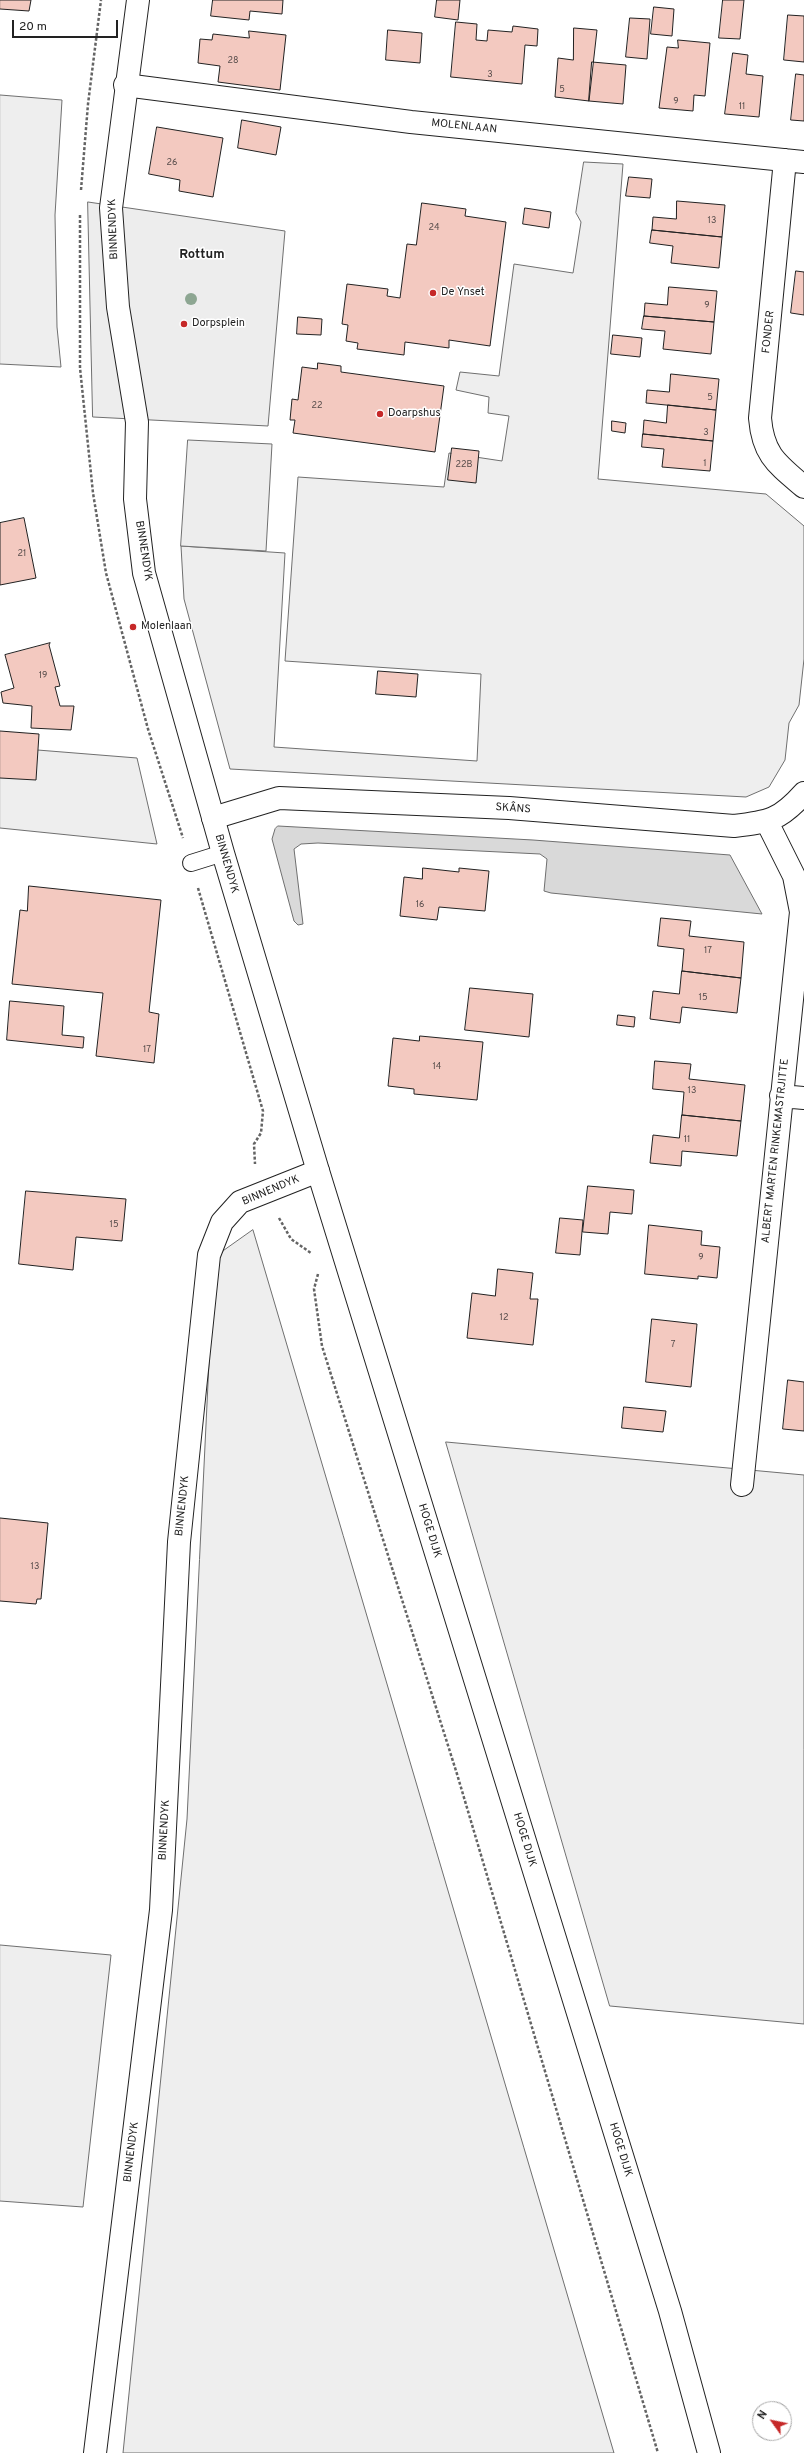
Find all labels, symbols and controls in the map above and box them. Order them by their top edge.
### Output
scale bar [14,12,120,38]
text: 20 m [19,19,47,35]
house number: 28 [227,56,239,66]
house number: 3 [487,70,493,80]
house number: 5 [559,85,565,95]
house number: 9 [673,97,679,107]
house number: 11 [739,102,745,112]
street label: MOLENLAAN [430,117,498,137]
house number: 26 [167,158,177,168]
street label: BINNENDYK [106,198,122,260]
house number: 13 [708,216,716,226]
house number: 24 [428,223,440,233]
district label: Rottum [179,247,225,263]
place label: De Ynset [441,286,485,300]
marker: De Ynset [428,288,438,298]
house number: 9 [704,301,710,311]
street label: FONDER [760,310,778,354]
place label: Dorpsplein [192,317,245,331]
marker: Dorpsplein [179,319,189,329]
house number: 5 [707,393,713,403]
house number: 22 [311,401,323,411]
place label: Doarpshus [388,407,441,421]
marker: Doarpshus [375,409,385,419]
house number: 3 [703,428,709,438]
house number: 1 [703,459,707,469]
house number: 22B [456,460,472,470]
street label: BINNENDYK [132,520,154,582]
house number: 21 [18,549,26,559]
place label: Molenlaan [141,620,192,634]
marker: Molenlaan [128,622,138,632]
house number: 19 [39,671,47,681]
street label: SKÂNS [495,801,531,817]
street label: BINNENDYK [211,833,241,895]
house number: 16 [416,900,424,910]
house number: 17 [704,946,712,956]
house number: 15 [699,993,707,1003]
house number: 17 [143,1045,151,1055]
street label: ALBERT MARTEN RINKEMASTRJITTE [760,1058,792,1244]
house number: 14 [433,1062,441,1072]
house number: 13 [688,1086,696,1096]
house number: 11 [684,1135,690,1145]
street label: BINNENDYK [240,1173,302,1209]
house number: 15 [110,1220,118,1230]
house number: 9 [698,1253,704,1263]
house number: 12 [500,1313,508,1323]
house number: 7 [671,1340,675,1350]
street label: BINNENDYK [173,1475,193,1537]
street label: HOGE DIJK [414,1502,444,1560]
house number: 13 [31,1562,39,1572]
street label: BINNENDYK [157,1799,173,1861]
street label: HOGE DIJK [509,1811,539,1869]
street label: BINNENDYK [122,2121,142,2183]
street label: HOGE DIJK [605,2121,635,2179]
north arrow [752,2401,792,2441]
text: N [755,2408,771,2422]

